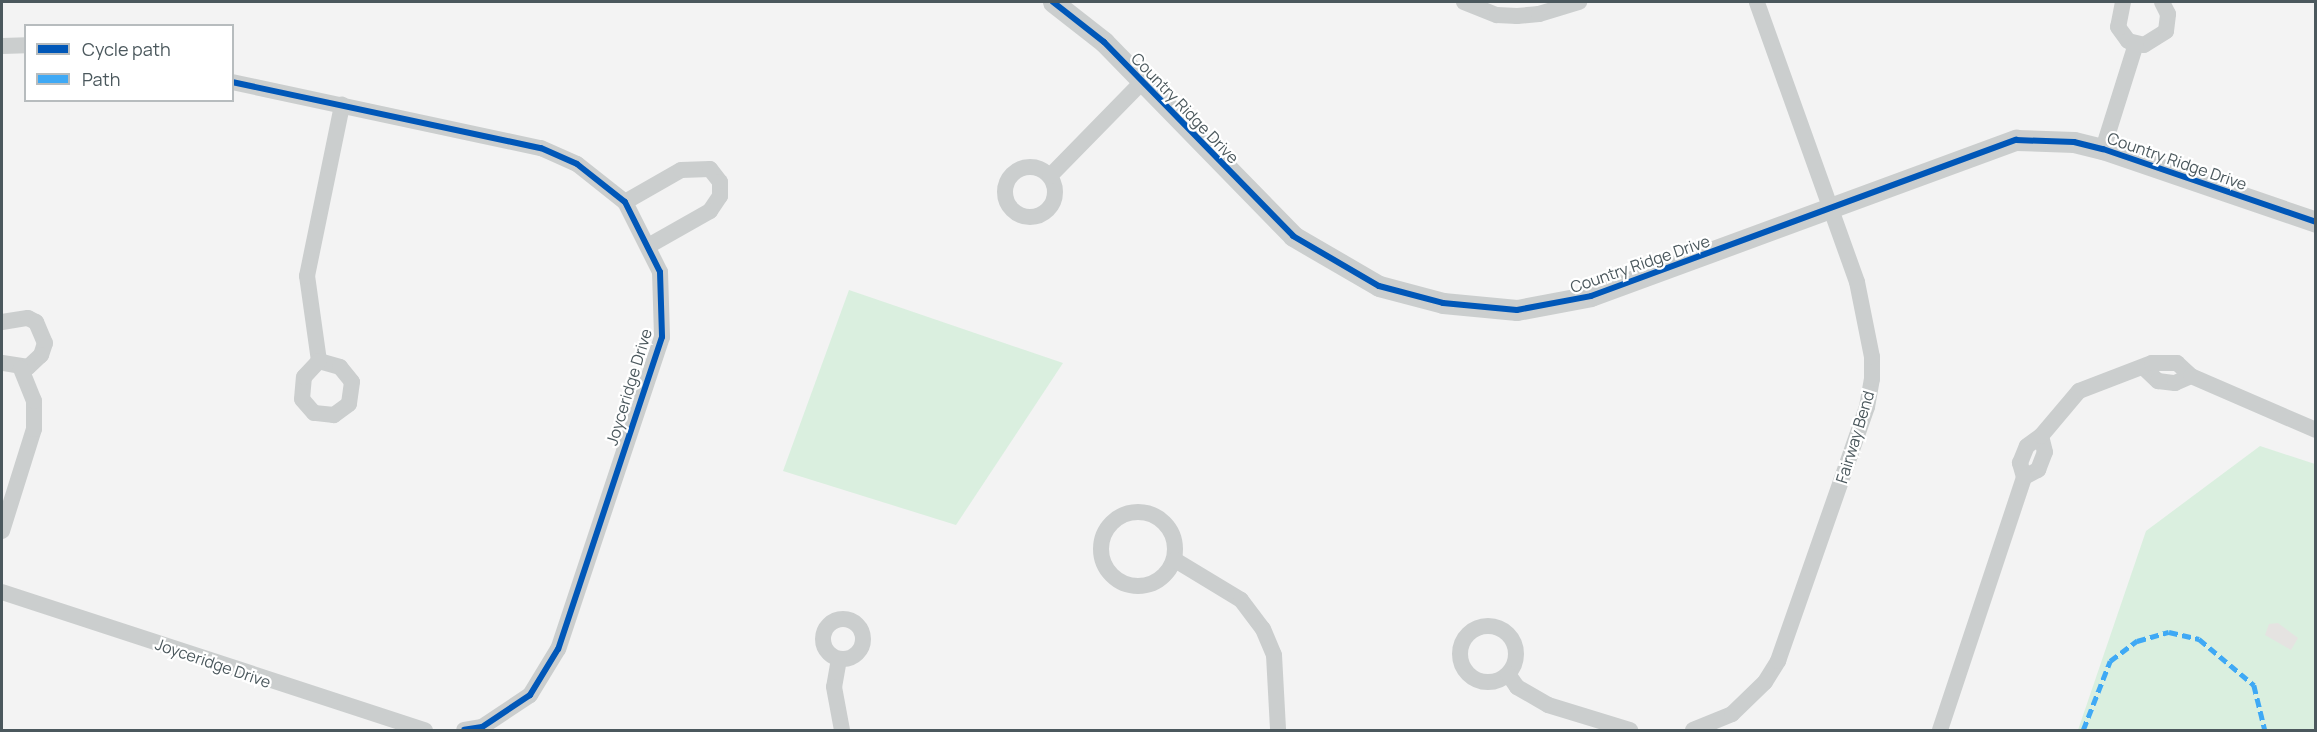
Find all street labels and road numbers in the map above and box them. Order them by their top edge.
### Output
street label: Country Ridge Drive [1127,49,1243,167]
street label: Country Ridge Drive [2105,128,2249,194]
street label: Country Ridge Drive [1568,231,1712,297]
street label: Joyceridge Drive [602,326,656,448]
street label: Fairway Bend [1832,388,1878,486]
street label: Joyceridge Drive [153,634,273,692]

